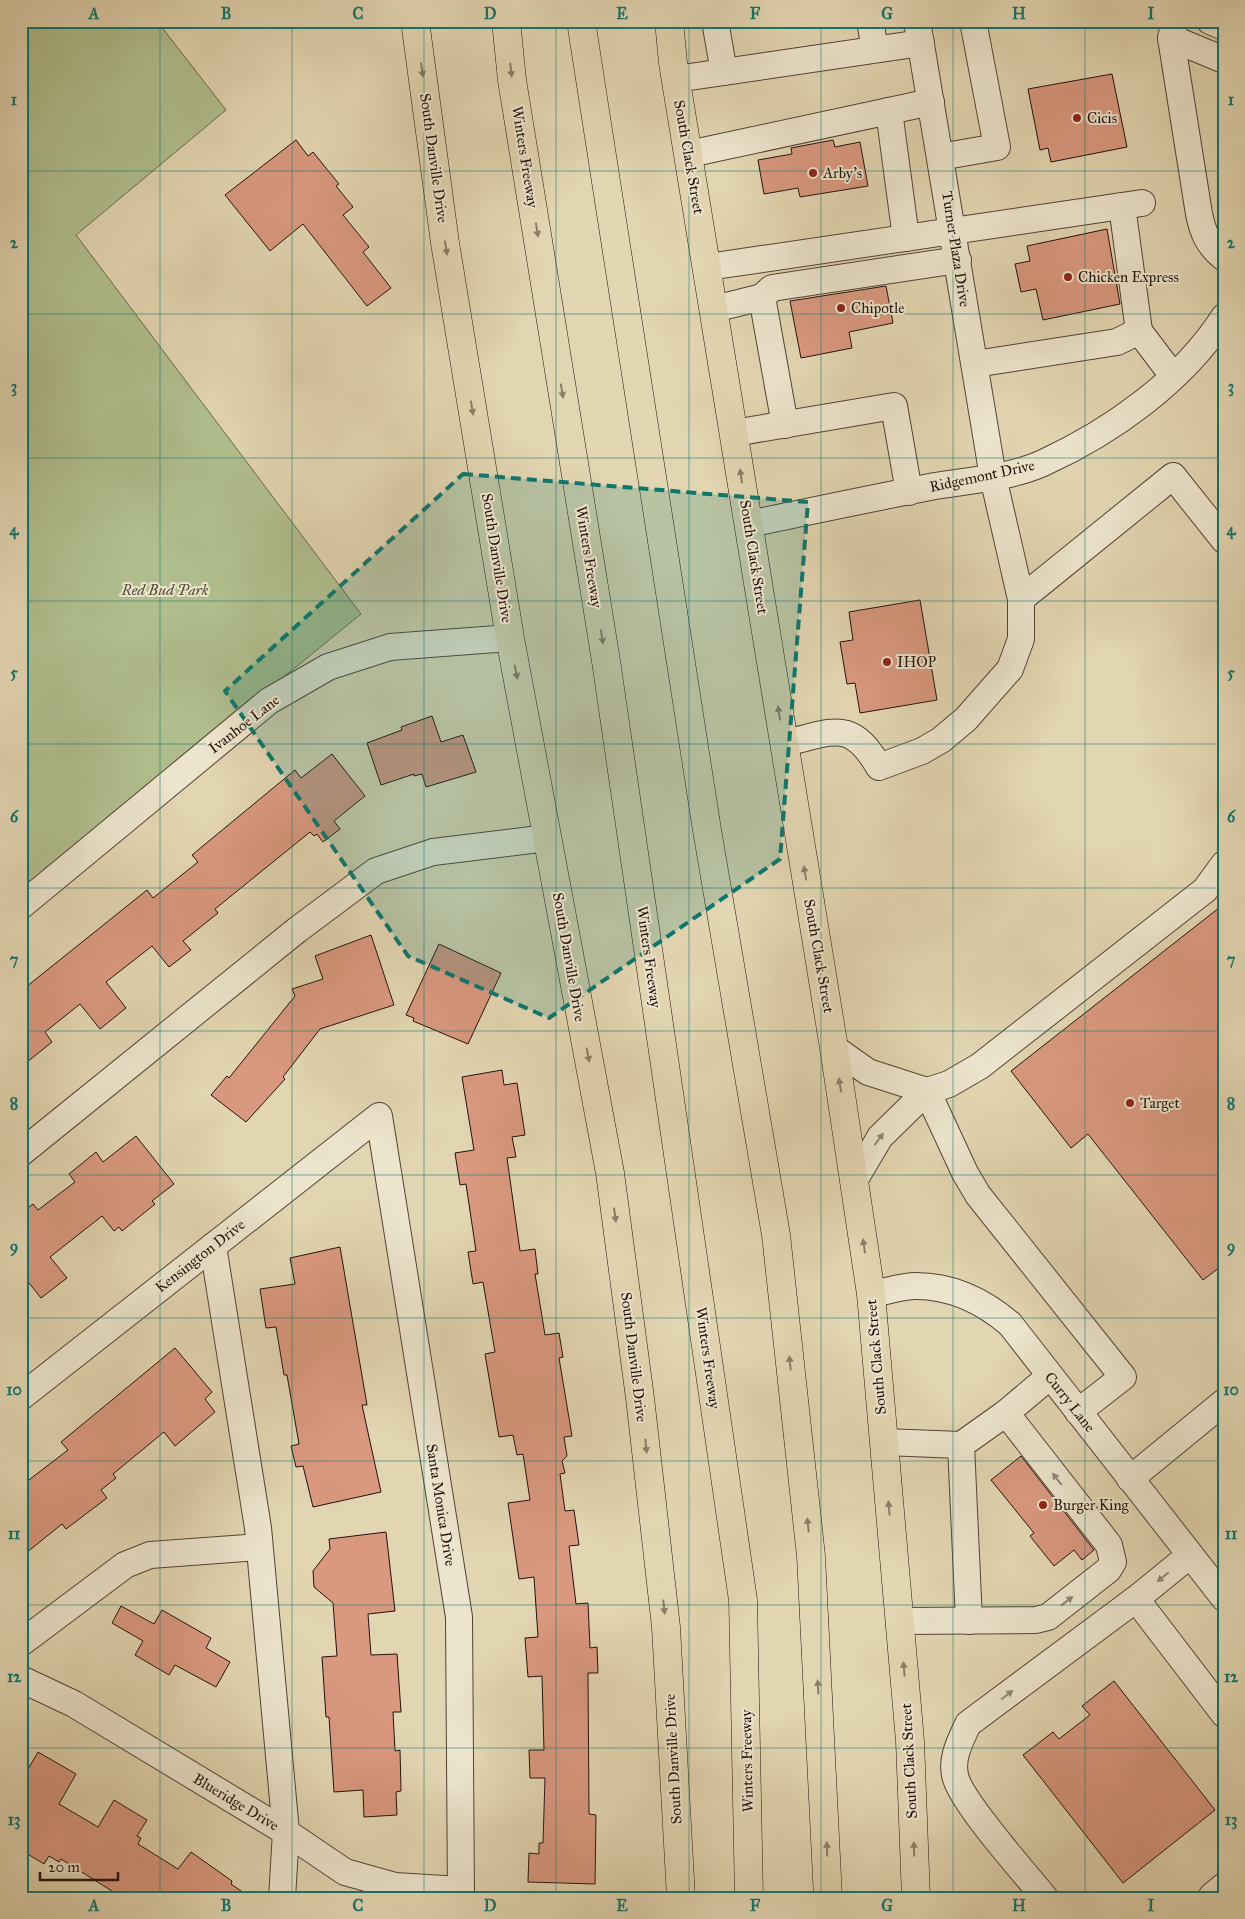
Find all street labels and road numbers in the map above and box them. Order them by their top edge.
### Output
street label: South Danville Drive [416,92,452,224]
street label: South Clack Street [670,99,708,216]
street label: Winters Freeway [508,105,542,210]
street label: Turner Plaza Drive [938,190,974,308]
street label: Ridgemont Drive [928,456,1036,496]
street label: South Danville Drive [478,492,516,624]
street label: South Clack Street [736,499,772,616]
street label: Winters Freeway [572,505,606,610]
street label: Ivanhoe Lane [205,691,283,757]
street label: South Danville Drive [549,891,589,1023]
street label: South Clack Street [800,898,838,1015]
street label: Winters Freeway [633,905,665,1010]
street label: Kensington Drive [152,1215,248,1297]
street label: South Danville Drive [617,1291,651,1423]
street label: South Clack Street [862,1298,890,1415]
street label: Winters Freeway [692,1306,724,1411]
street label: Curry Lane [1041,1368,1099,1436]
street label: Santa Monica Drive [422,1443,460,1567]
street label: South Danville Drive [661,1693,685,1825]
street label: South Clack Street [897,1702,921,1819]
street label: Winters Freeway [737,1709,757,1813]
street label: Blueridge Drive [190,1769,282,1835]

